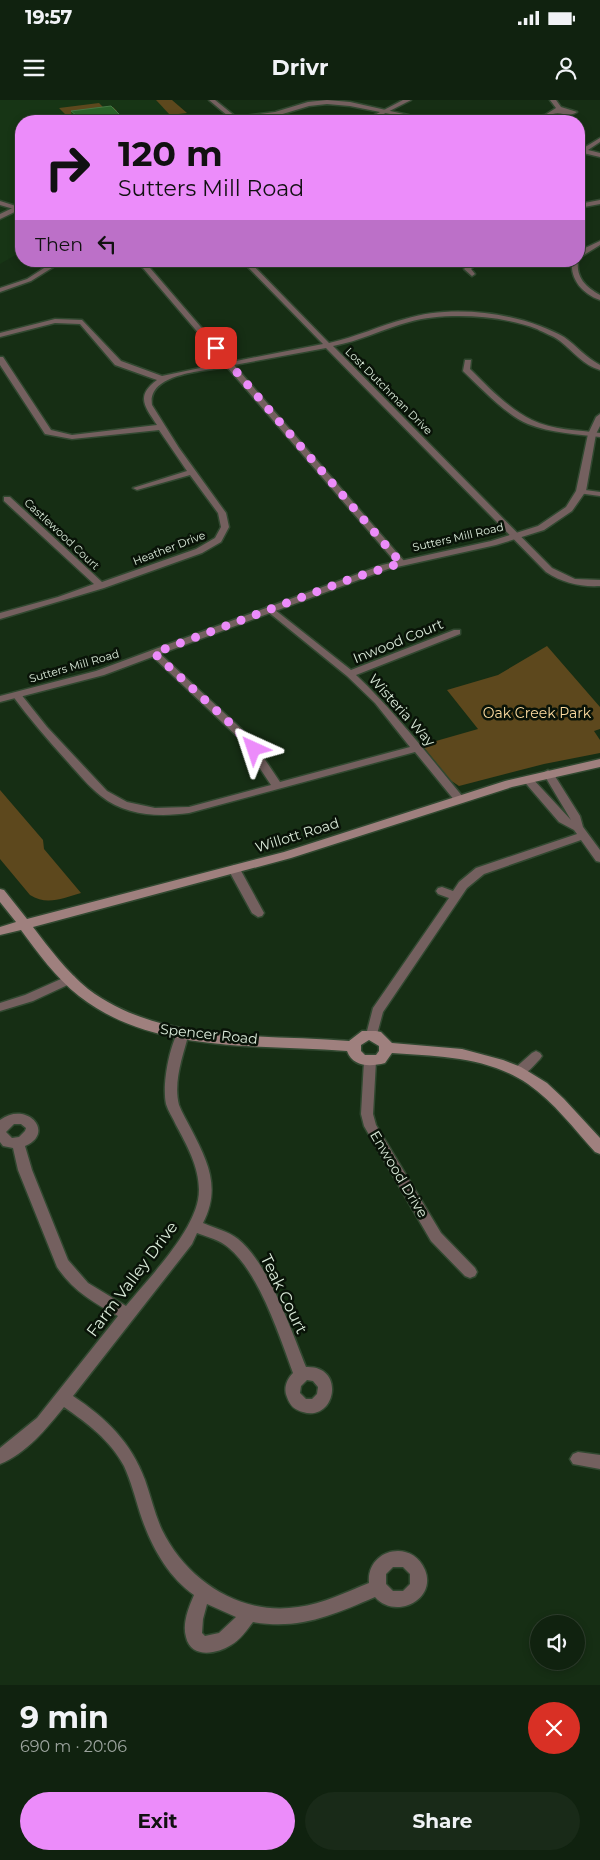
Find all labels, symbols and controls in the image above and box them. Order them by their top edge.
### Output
text: 19:57 [25,6,72,29]
icon: menu [20,54,48,82]
text: Drivr [272,54,328,81]
icon: person [552,54,580,82]
text: 120 m [118,132,223,175]
icon: right [35,135,100,200]
text: Sutters Mill Road [118,175,304,202]
icon: left [93,230,121,258]
text: Then [35,233,83,256]
pin [195,327,237,369]
icon: arrive [202,334,230,362]
street label: Lost Dutchman Drive [342,344,436,438]
street label: Castlewood Court [21,495,103,573]
street label: Sutters Mill Road [411,520,505,554]
street label: Heather Drive [131,528,208,568]
street label: Inwood Court [350,615,446,667]
street label: Sutters Mill Road [27,646,121,686]
street label: Wisteria Way [365,670,440,750]
park label: Oak Creek Park [483,704,592,722]
position arrow [227,722,279,774]
street label: Willott Road [253,814,341,856]
street label: Spencer Road [159,1020,259,1048]
street label: Enwood Drive [366,1127,432,1221]
street label: Farm Valley Drive [82,1218,182,1340]
street label: Teak Court [257,1251,312,1337]
map controls [530,1615,585,1670]
button: sound [530,1615,585,1670]
text: 9 min [20,1699,109,1736]
button: close [528,1702,580,1754]
text: 690 m · 20:06 [20,1737,127,1756]
button: Exit [20,1792,295,1850]
button: Share [305,1792,580,1850]

